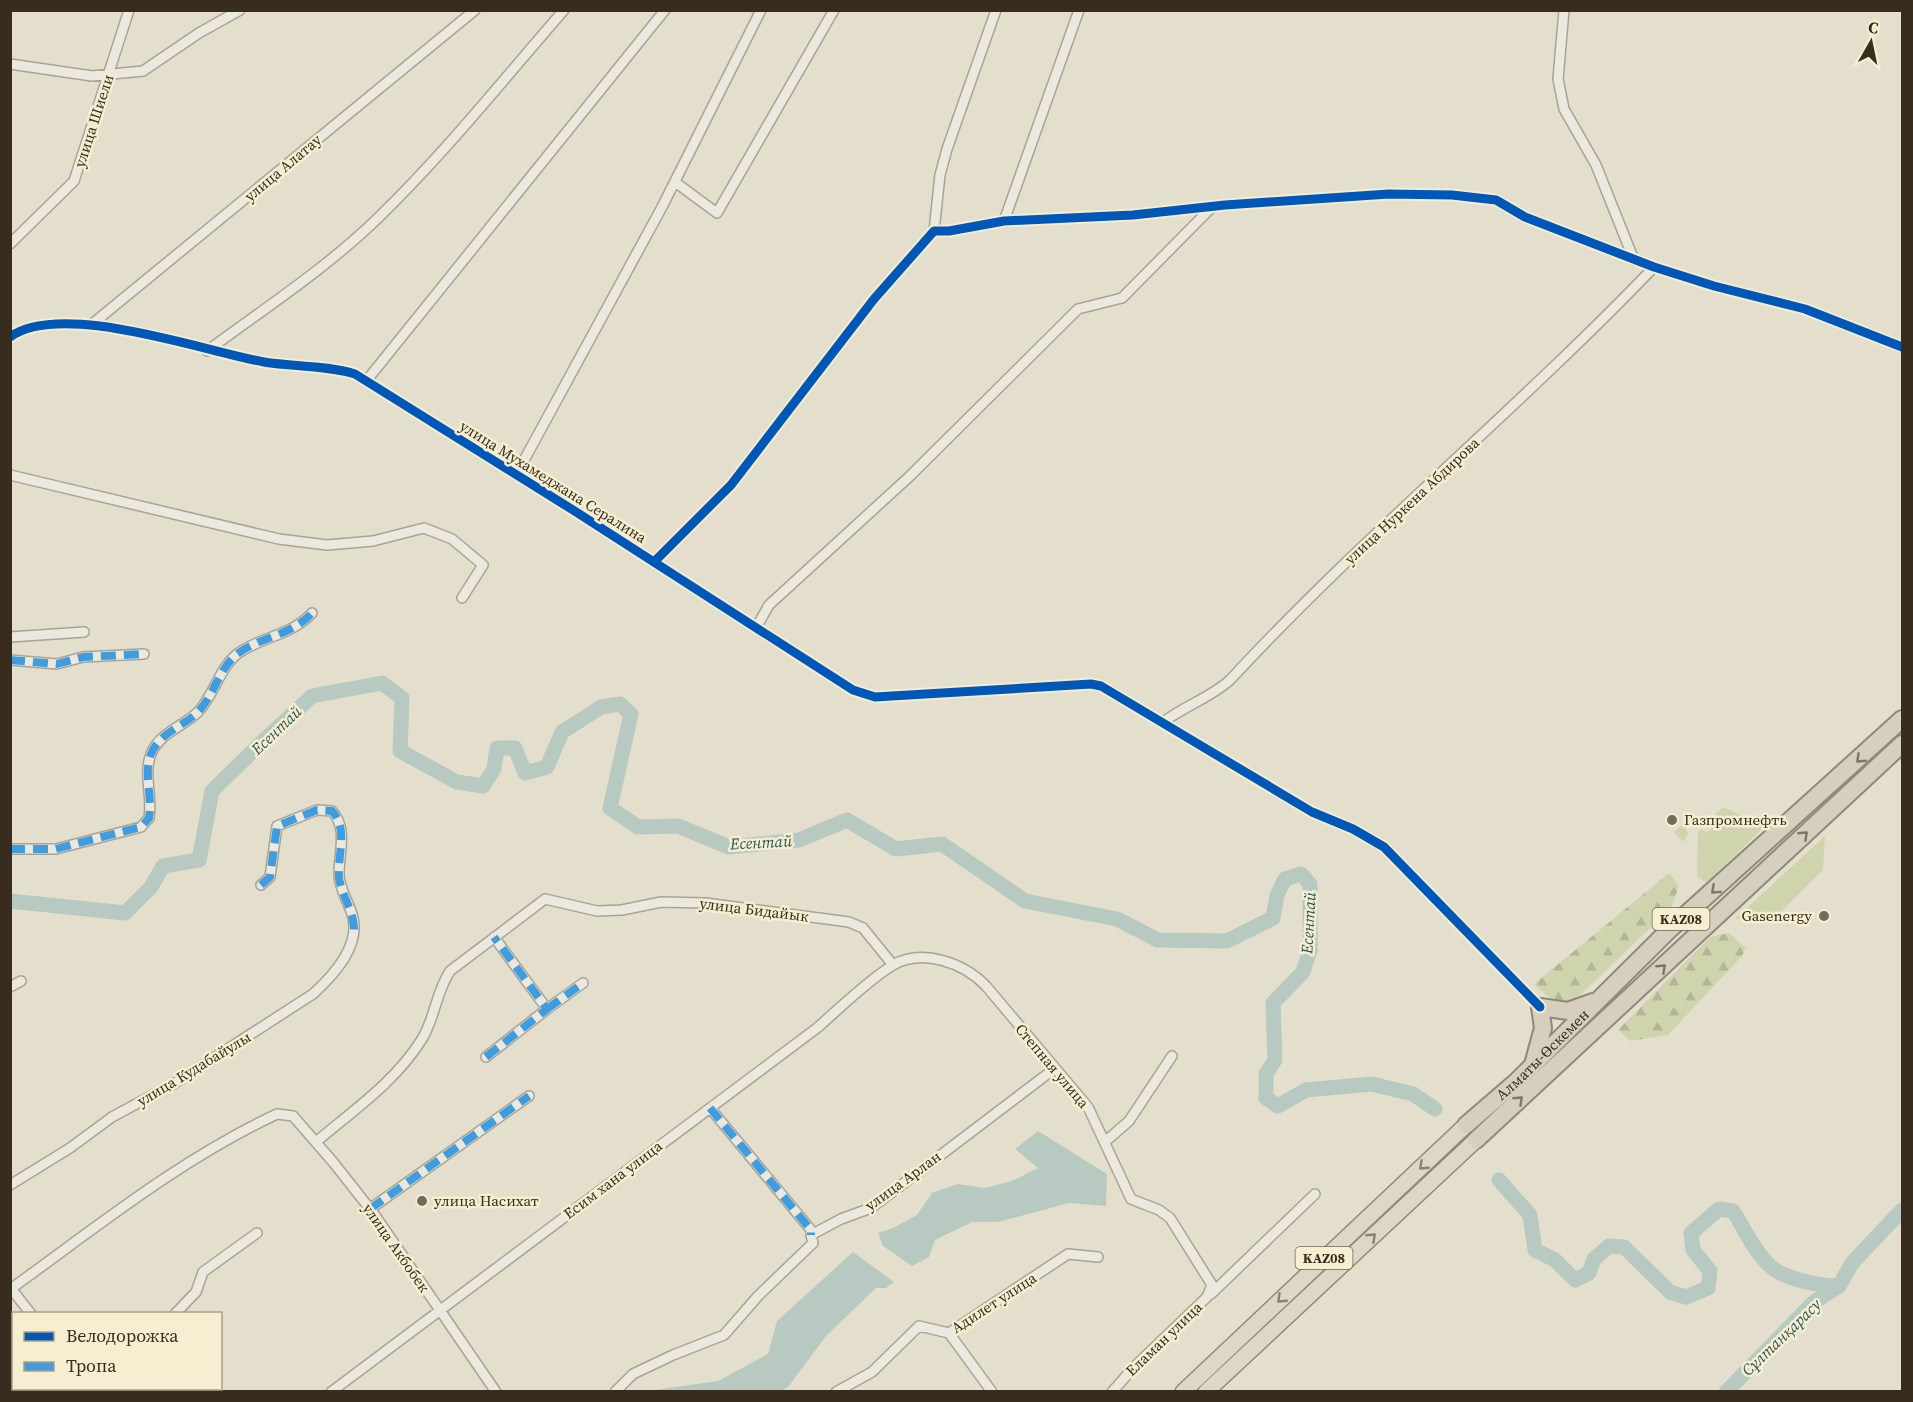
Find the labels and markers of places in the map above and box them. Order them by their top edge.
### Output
place label: Газпромнефть [1684,809,1787,830]
marker: Газпромнефть [1665,813,1679,827]
place label: Gasenergy [1741,905,1812,926]
marker: Gasenergy [1817,909,1831,923]
place label: улица Насихат [434,1190,539,1211]
marker: улица Насихат [415,1194,429,1208]

